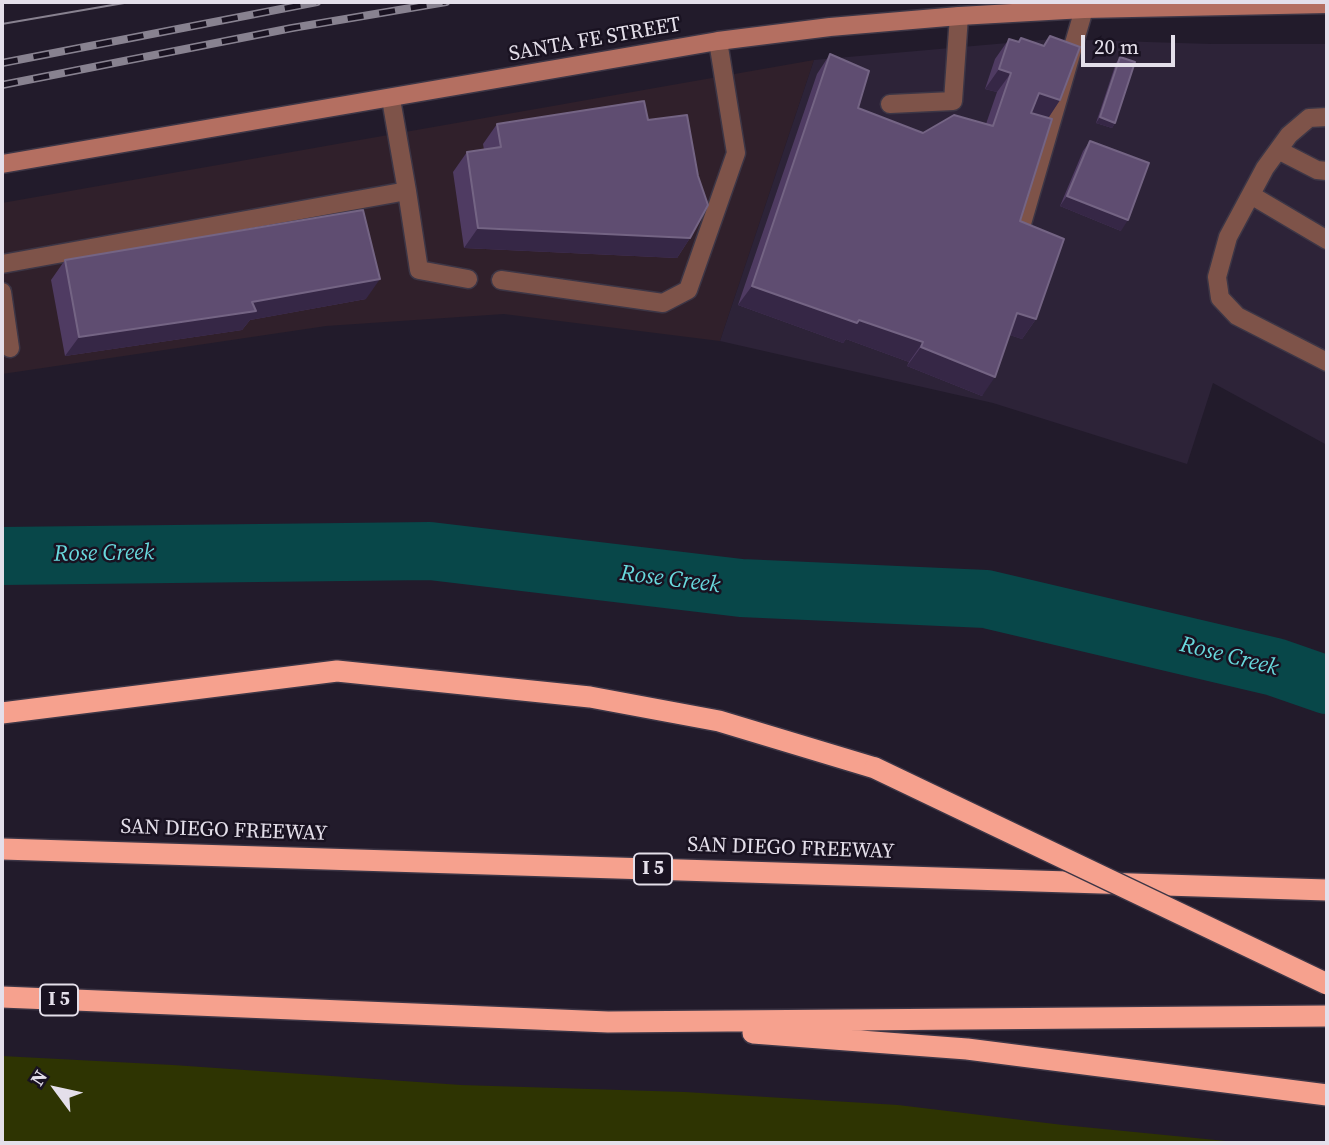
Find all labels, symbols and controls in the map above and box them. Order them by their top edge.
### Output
street label: SANTA FE STREET [507,12,683,68]
scale bar [1084,21,1178,65]
text: 20 m [1094,32,1139,61]
water label: Rose Creek [54,539,154,569]
water label: Rose Creek [618,560,722,600]
water label: Rose Creek [1177,631,1281,683]
street label: SAN DIEGO FREEWAY [120,815,328,847]
street label: SAN DIEGO FREEWAY [687,833,895,865]
road number: I 5 [634,854,672,884]
road number: I 5 [40,984,78,1016]
north arrow [21,1054,91,1124]
text: N [24,1065,53,1090]

